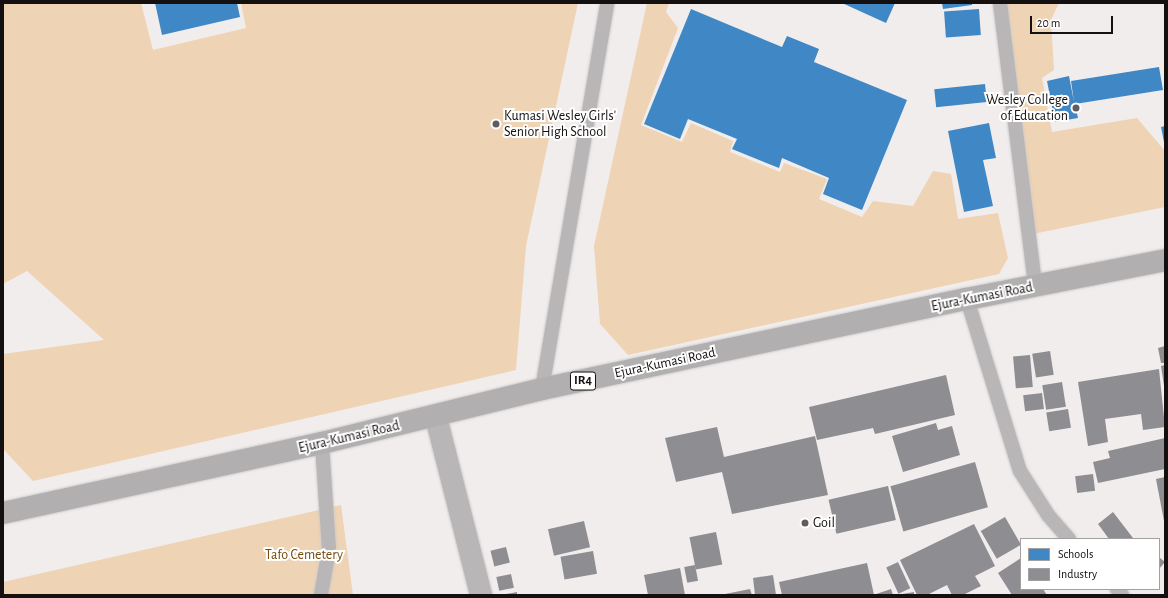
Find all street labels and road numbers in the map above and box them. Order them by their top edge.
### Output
street label: Ejura-Kumasi Road [930,279,1034,315]
street label: Ejura-Kumasi Road [613,344,717,382]
road number: IR4 [569,370,597,392]
street label: Ejura-Kumasi Road [297,417,401,457]

